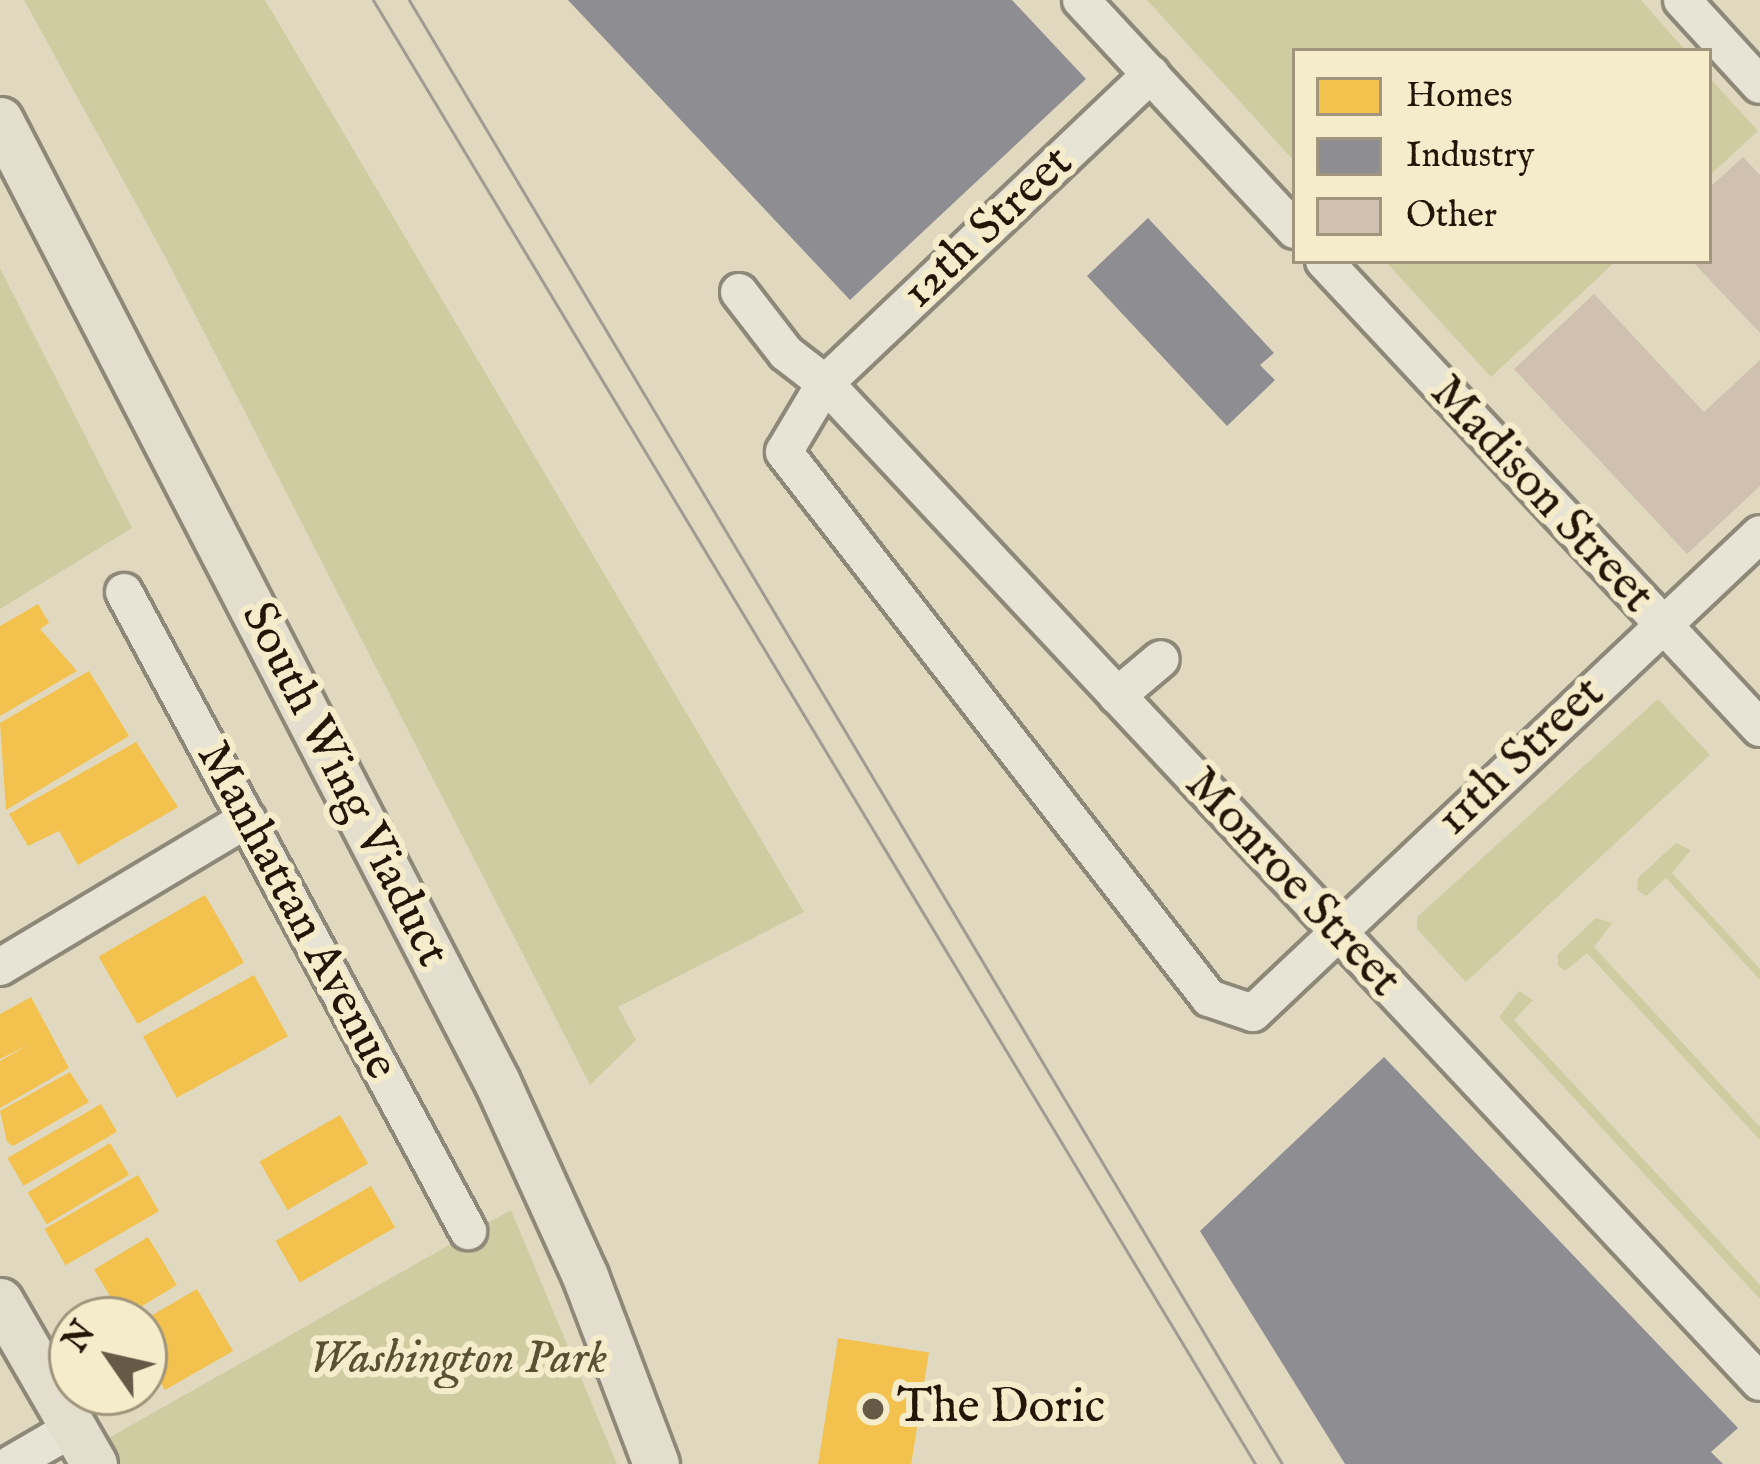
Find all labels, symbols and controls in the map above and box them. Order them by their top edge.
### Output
legend [1292,48,1712,264]
text: Homes [1406,73,1513,119]
text: Industry [1406,133,1534,179]
street label: 12th Street [891,135,1085,321]
text: Other [1406,193,1497,239]
street label: Madison Street [1417,365,1665,625]
street label: South Wing Viaduct [227,593,461,977]
street label: 11th Street [1425,665,1617,849]
street label: Manhattan Avenue [183,732,409,1090]
street label: Monroe Street [1172,757,1412,1009]
north arrow [48,1296,168,1416]
text: N [55,1314,106,1361]
park label: Washington Park [309,1331,607,1389]
place label: The Doric [897,1380,1105,1438]
marker: The Doric [860,1396,886,1422]

